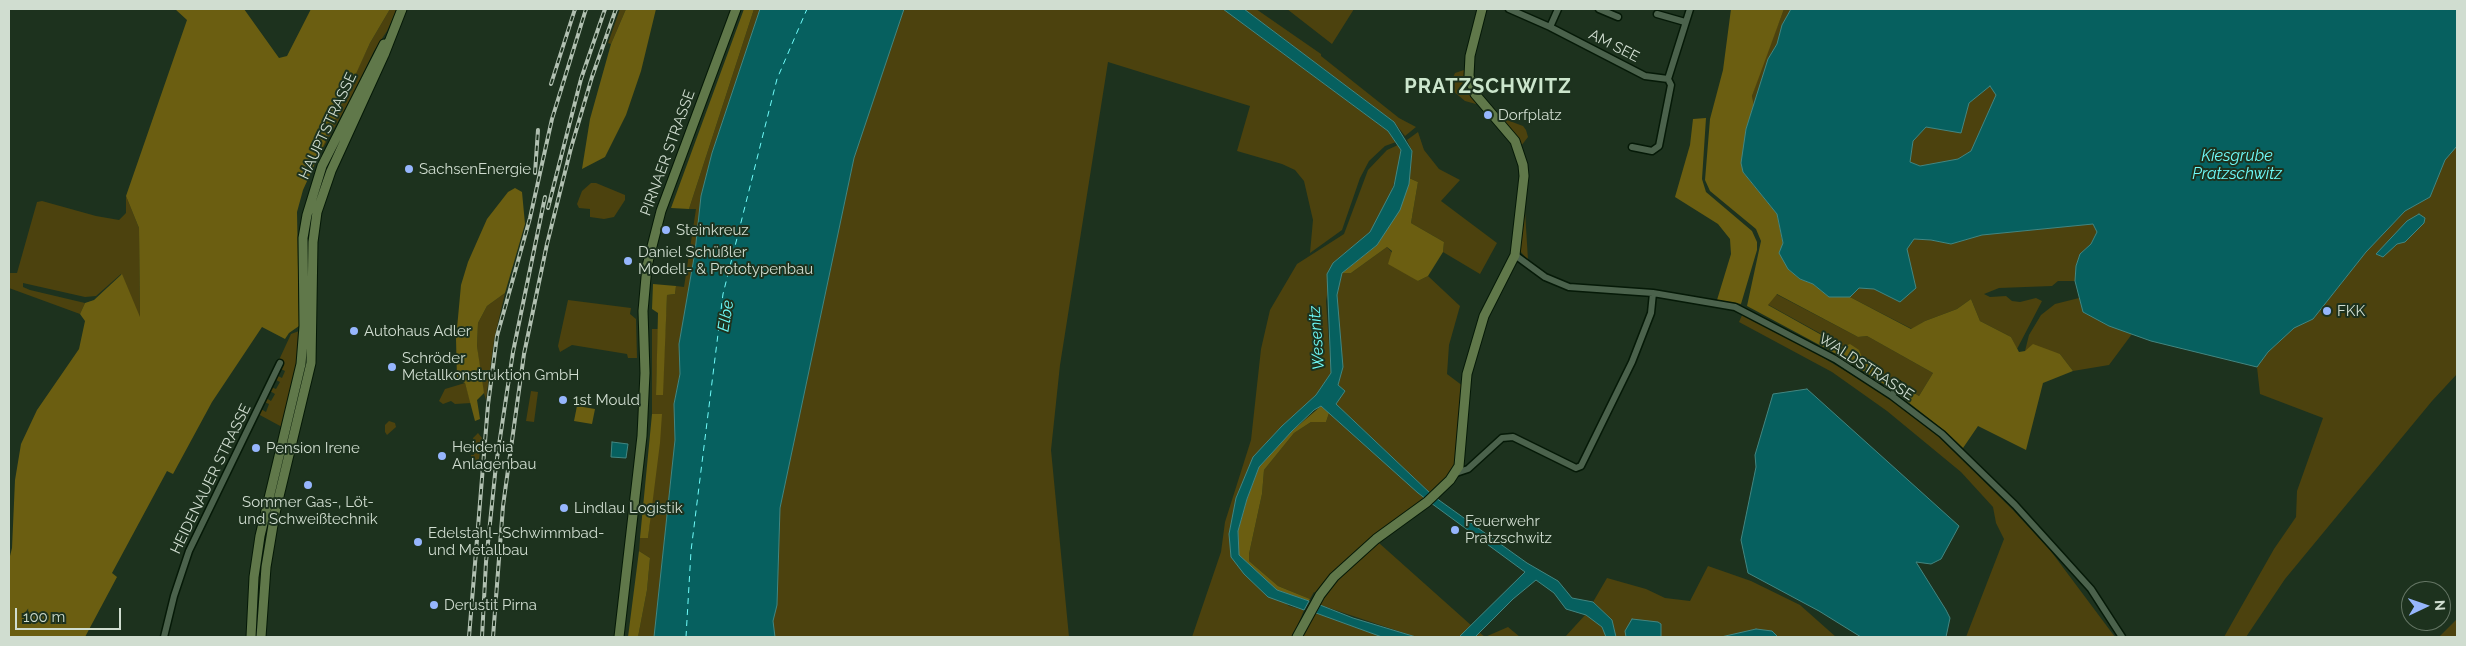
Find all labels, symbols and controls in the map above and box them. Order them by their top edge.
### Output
street label: AM SEE [1586,26,1642,66]
street label: HAUPTSTRASSE [295,70,361,182]
district label: PRATZSCHWITZ [1403,75,1573,99]
street label: PIRNAER STRASSE [637,88,699,218]
place label: Dorfplatz [1498,106,1562,124]
marker: Dorfplatz [1482,109,1494,121]
water label: Kiesgrube Pratzschwitz [2192,146,2282,184]
place label: SachsenEnergie [419,160,531,178]
marker: SachsenEnergie [403,163,415,175]
place label: Steinkreuz [676,221,749,239]
marker: Steinkreuz [660,224,672,236]
place label: Daniel Schüßler Modell- & Prototypenbau [638,243,813,278]
marker: Daniel Schüßler Modell- & Prototypenbau [622,255,634,267]
water label: Elbe [714,299,738,333]
place label: FKK [2337,302,2365,320]
water label: Wesenitz [1305,305,1329,371]
marker: FKK [2321,305,2333,317]
place label: Autohaus Adler [364,322,471,340]
marker: Autohaus Adler [348,325,360,337]
street label: WALDSTRASSE [1815,330,1917,404]
place label: Schröder Metallkonstruktion GmbH [402,349,579,384]
marker: Schröder Metallkonstruktion GmbH [386,361,398,373]
place label: 1st Mould [573,391,640,409]
marker: 1st Mould [557,394,569,406]
street label: HEIDENAUER STRASSE [167,401,255,557]
place label: Heidenia Anlagenbau [452,438,536,473]
place label: Pension Irene [266,439,360,457]
marker: Pension Irene [250,442,262,454]
marker: Heidenia Anlagenbau [436,450,448,462]
marker: Sommer Gas-, Löt- und Schweißtechnik [302,479,314,491]
place label: Sommer Gas-, Löt- und Schweißtechnik [238,493,378,528]
place label: Lindlau Logistik [574,499,683,517]
marker: Lindlau Logistik [558,502,570,514]
place label: Feuerwehr Pratzschwitz [1465,512,1552,547]
place label: Edelstahl- Schwimmbad- und Metallbau [428,524,604,559]
marker: Feuerwehr Pratzschwitz [1449,524,1461,536]
marker: Edelstahl- Schwimmbad- und Metallbau [412,536,424,548]
north arrow [2401,581,2451,631]
place label: Derustit Pirna [444,596,537,614]
scale bar [18,598,124,630]
marker: Derustit Pirna [428,599,440,611]
text: N [2432,600,2448,611]
text: 100 m [23,608,65,626]

